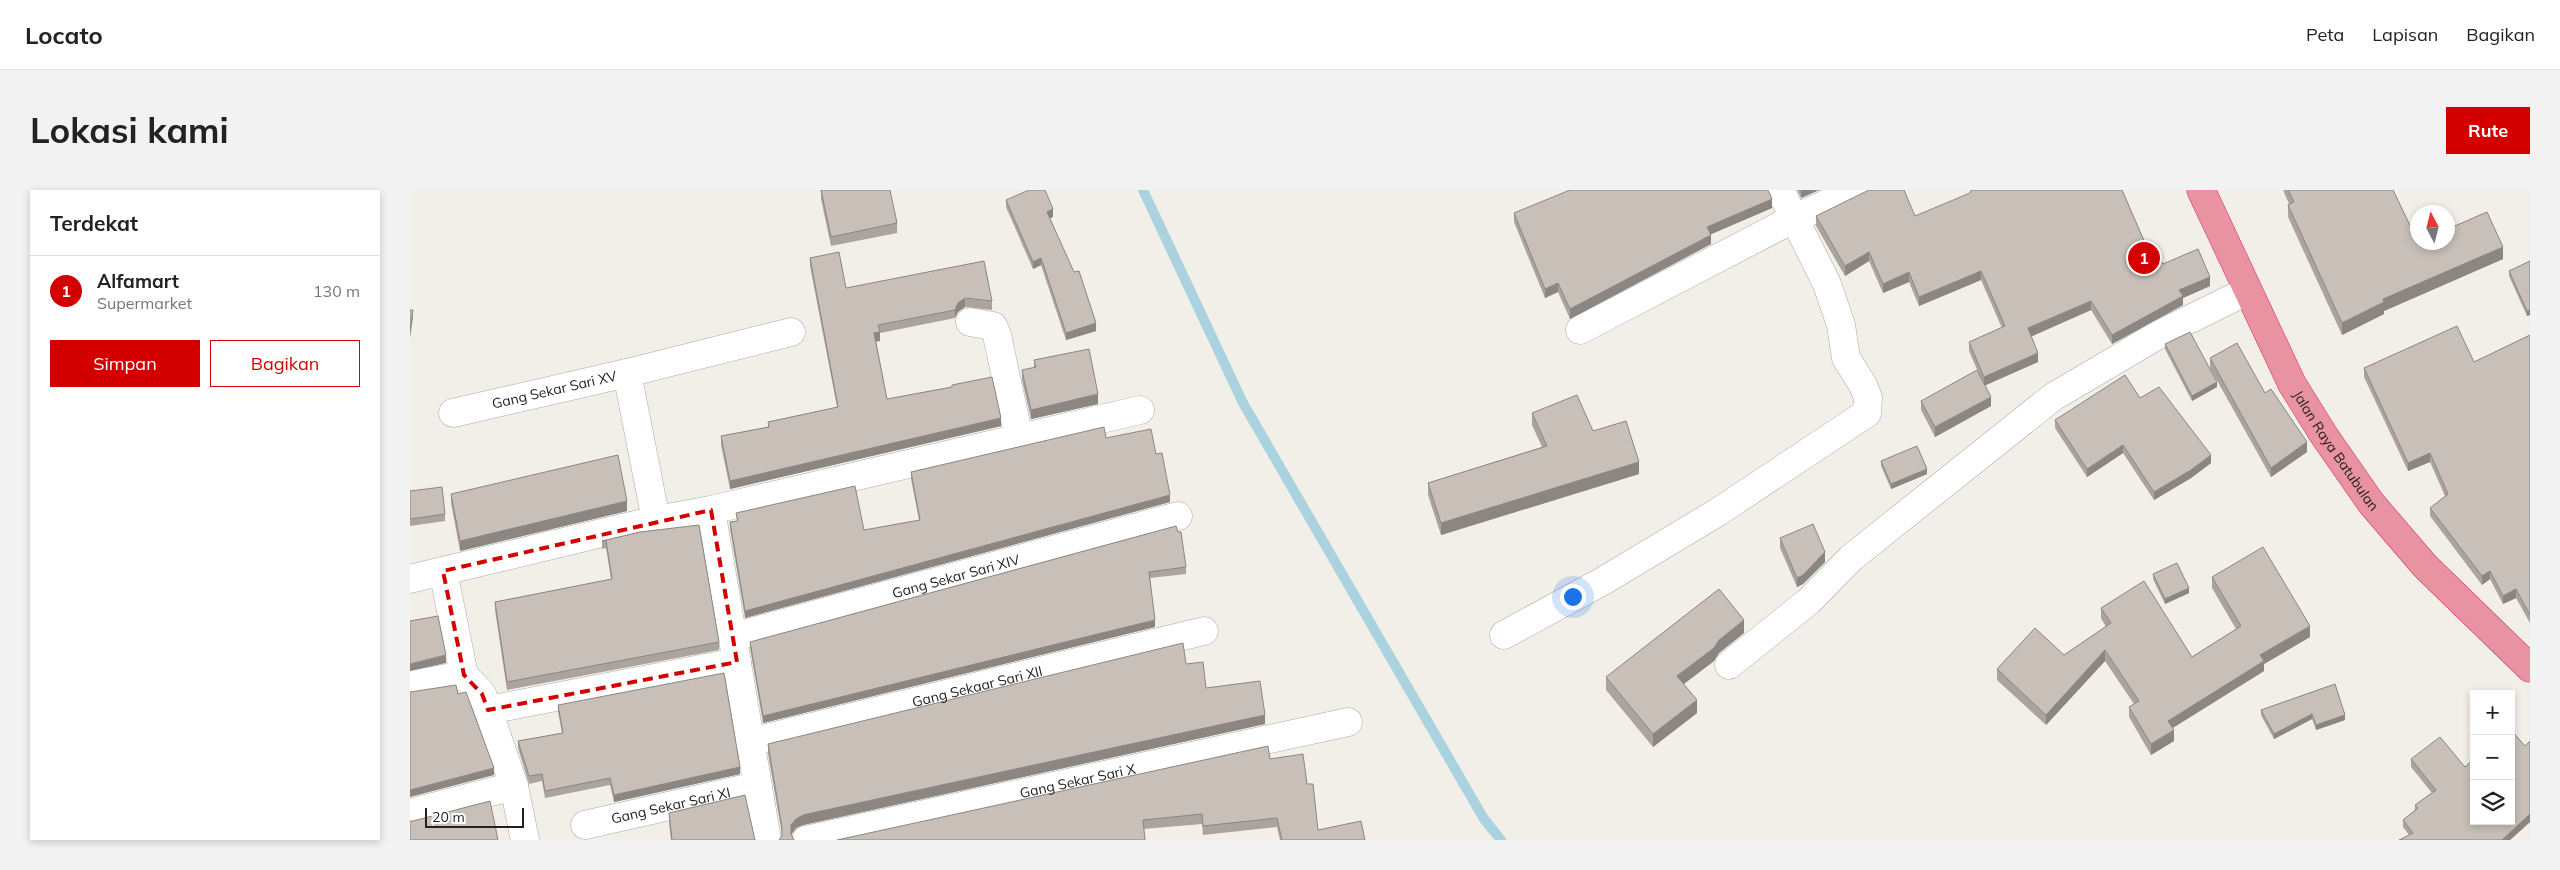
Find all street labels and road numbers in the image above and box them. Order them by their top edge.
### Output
street label: Gang Sekar Sari XV [490,367,619,413]
street label: Jalan Raya Batubulan [2289,387,2383,515]
street label: Gang Sekar Sari XIV [890,550,1022,602]
street label: Gang Sekaar Sari XII [910,662,1044,711]
street label: Gang Sekar Sari X [1018,760,1137,802]
street label: Gang Sekar Sari XI [610,783,732,828]

